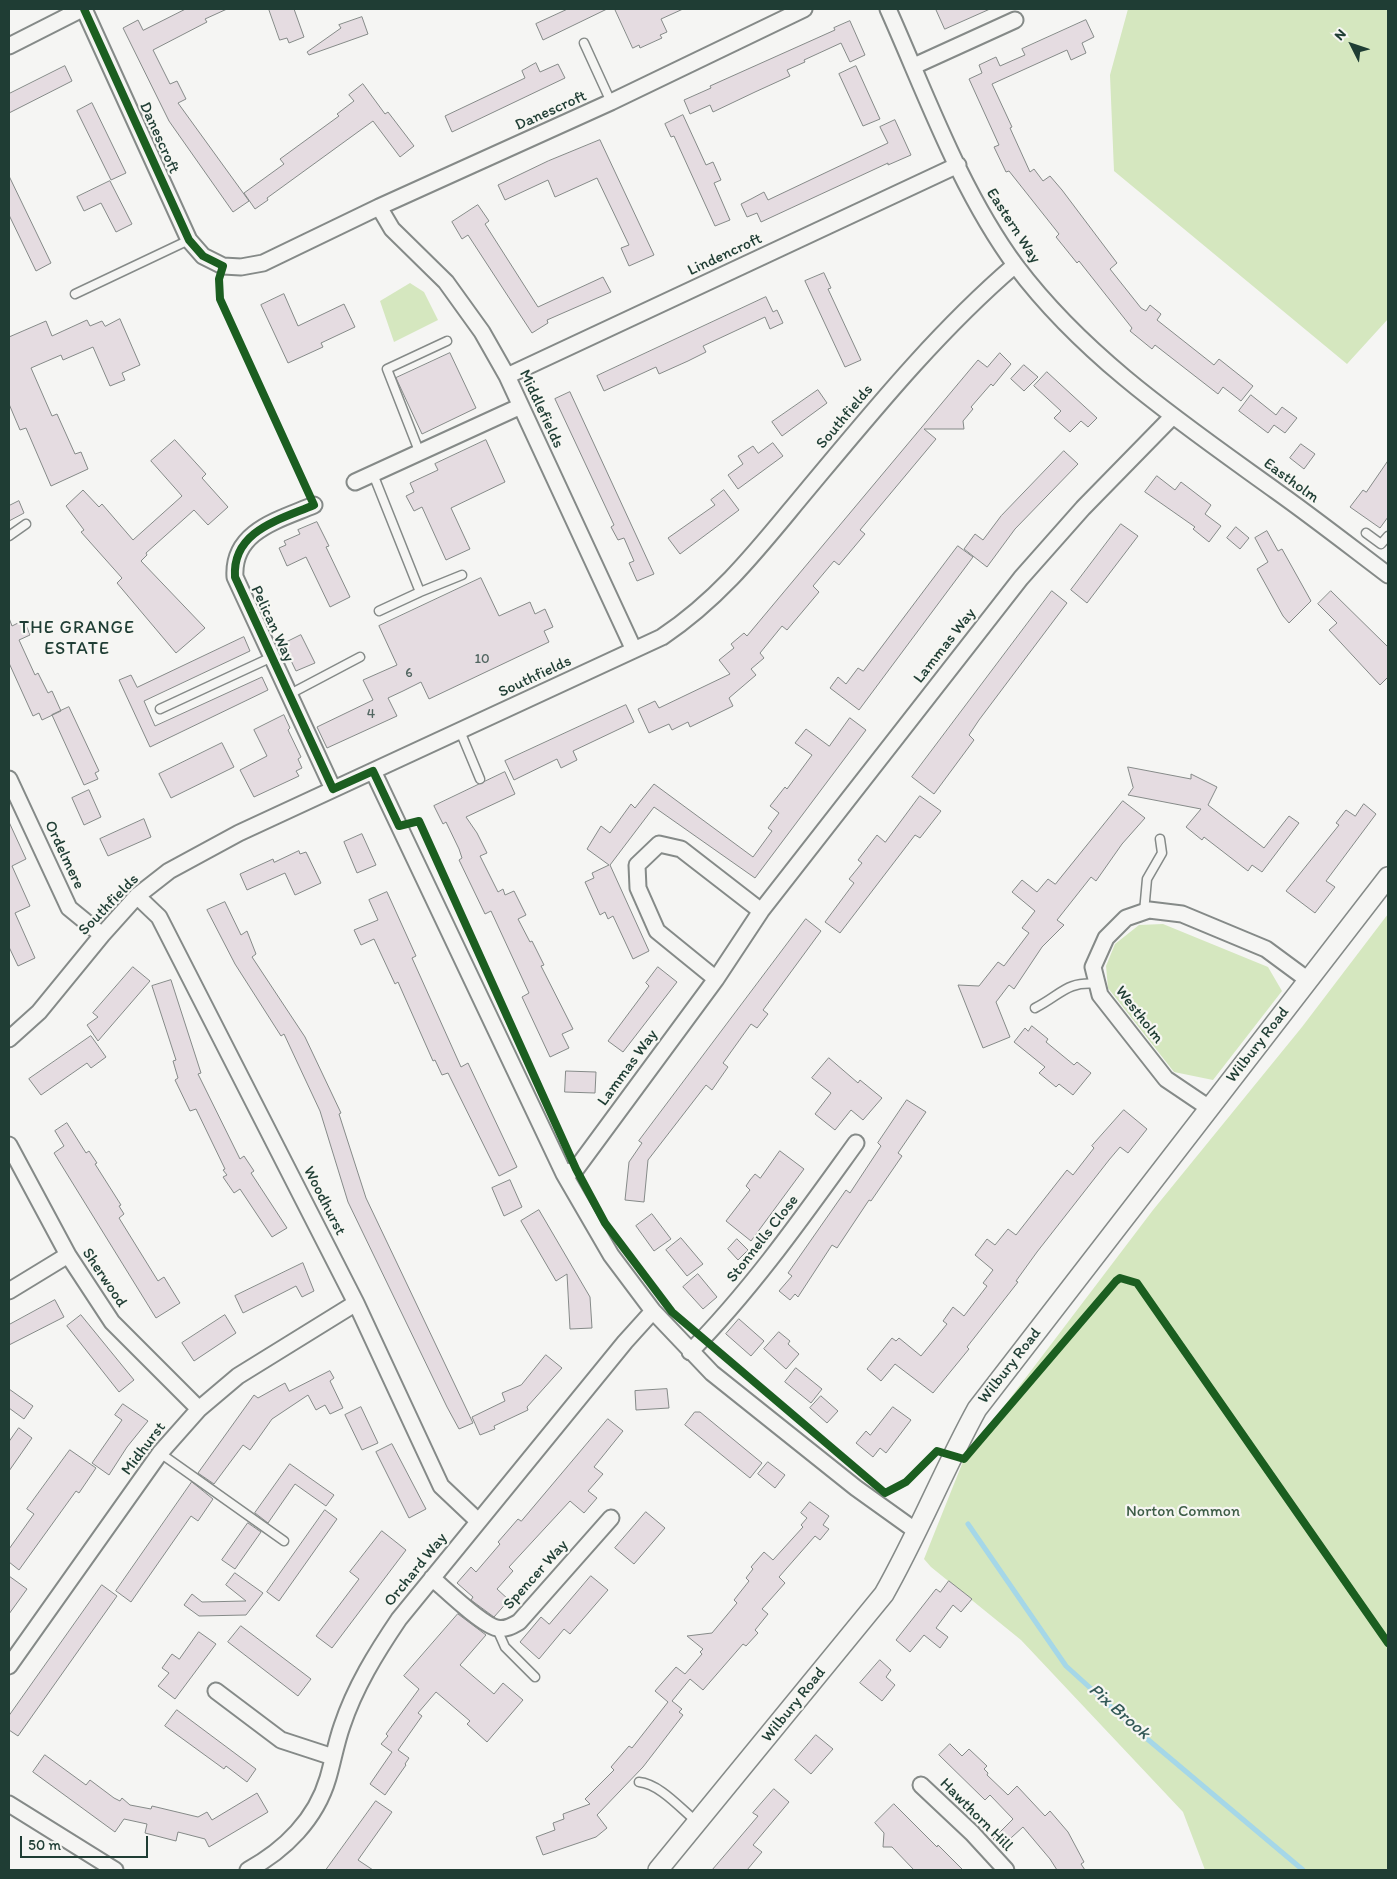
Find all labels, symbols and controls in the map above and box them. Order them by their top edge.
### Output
north arrow [1327,20,1377,70]
text: N [1331,26,1350,44]
street label: Danescroft [512,87,590,135]
street label: Danescroft [135,99,183,177]
street label: Eastern Way [982,185,1044,267]
street label: Lindencroft [685,229,765,281]
street label: Middlefields [514,367,568,451]
street label: Southfields [812,381,878,453]
street label: Eastholm [1259,454,1323,508]
street label: Pelican Way [246,583,298,665]
street label: Lammas Way [910,605,980,687]
district label: THE GRANGE ESTATE [18,617,136,660]
house number: 10 [474,651,490,667]
street label: Southfields [495,652,575,702]
house number: 6 [405,665,413,681]
house number: 4 [367,706,375,722]
street label: Ordelmere [40,818,88,892]
street label: Southfields [75,870,143,940]
street label: Westholm [1111,982,1167,1048]
street label: Wilbury Road [1222,1003,1294,1087]
street label: Lammas Way [594,1026,662,1110]
street label: Woodhurst [298,1163,350,1239]
street label: Stonnells Close [723,1191,803,1287]
street label: Sherwood [77,1245,131,1311]
street label: Wilbury Road [974,1324,1046,1408]
street label: Midhurst [118,1419,170,1479]
park label: Norton Common [1126,1502,1240,1522]
street label: Orchard Way [380,1529,452,1611]
street label: Spencer Way [500,1536,572,1614]
street label: Wilbury Road [758,1663,830,1747]
water label: Pix Brook [1084,1680,1154,1744]
street label: Hawthorn Hill [935,1774,1017,1856]
scale bar [22,1826,150,1858]
text: 50 m [28,1836,61,1854]

